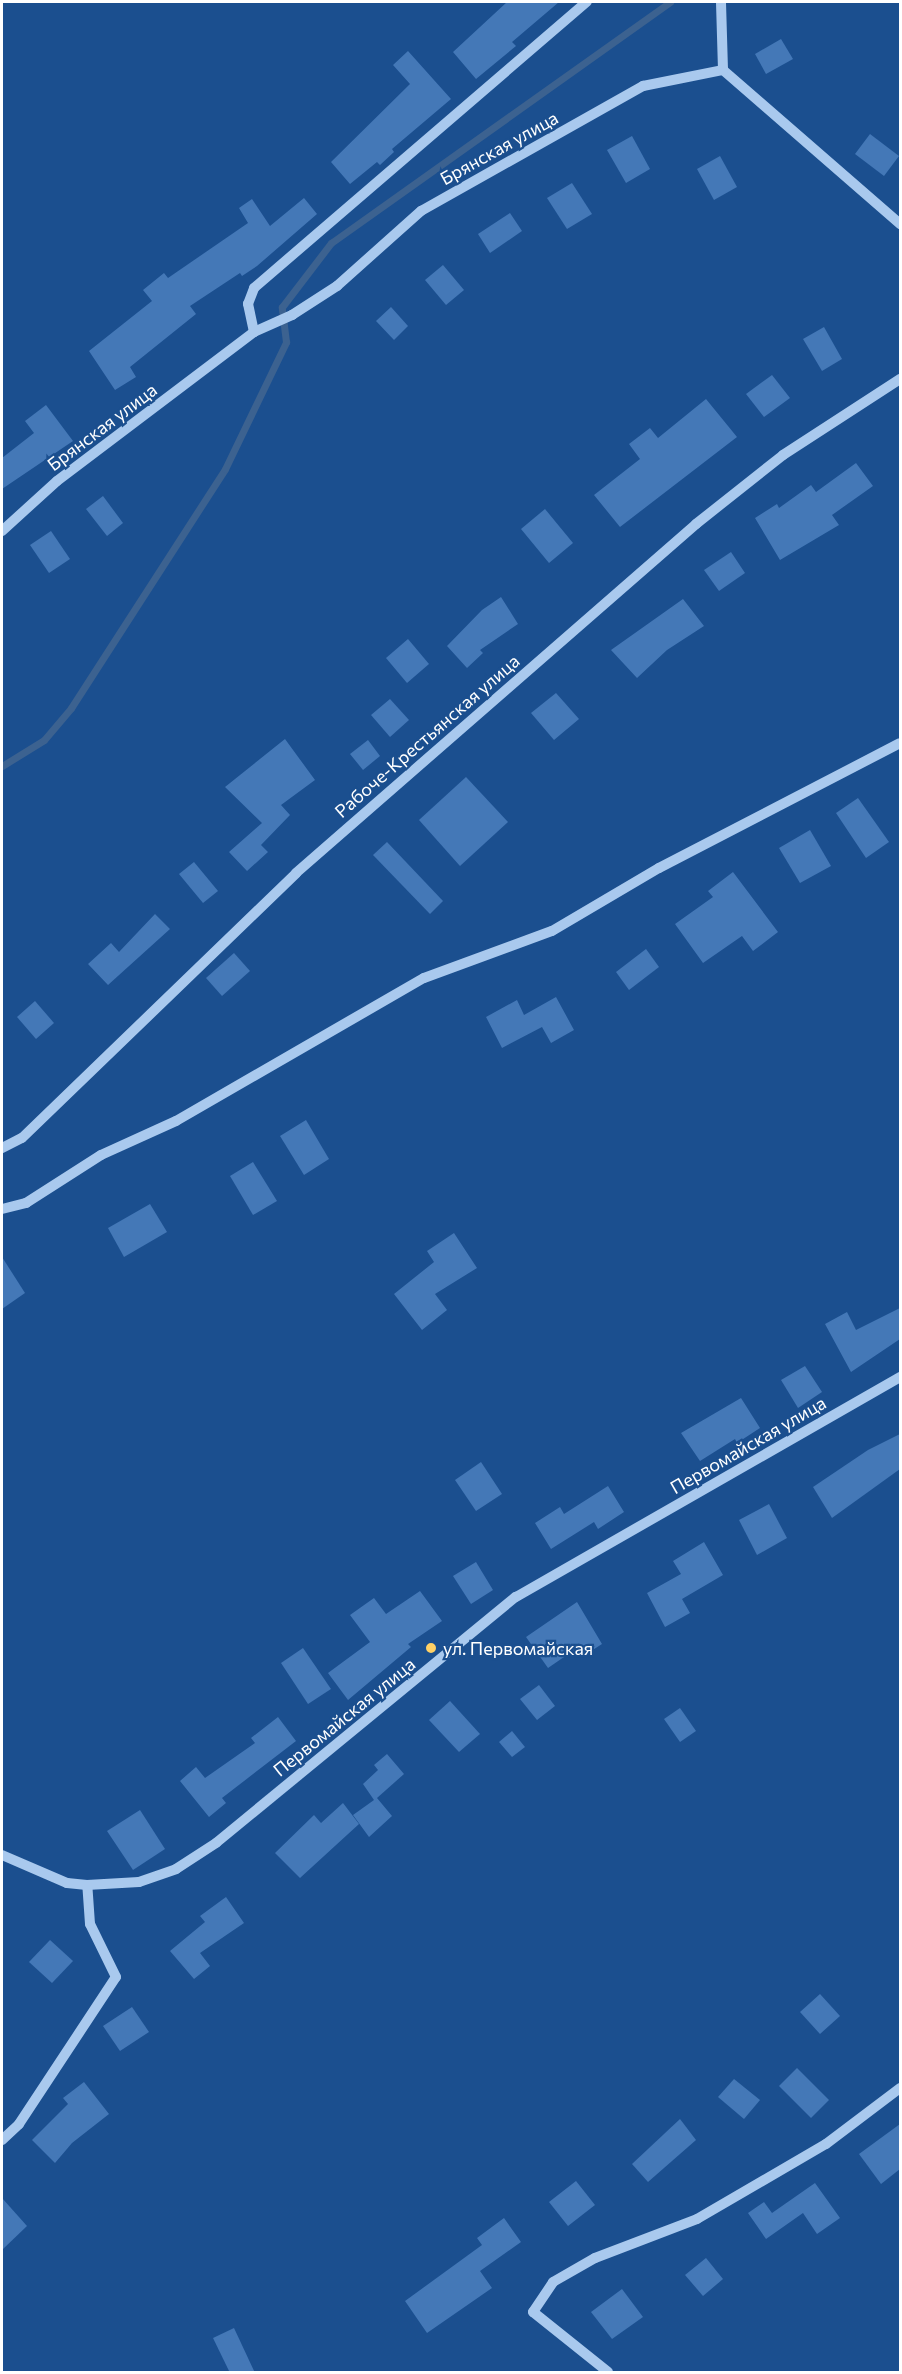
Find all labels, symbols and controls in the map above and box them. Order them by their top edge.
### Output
street label: Брянская улица [436,107,562,189]
street label: Брянская улица [43,379,161,475]
street label: Рабоче-Крестьянская улица [330,650,524,822]
street label: Первомайская улица [666,1392,830,1498]
place label: ул. Первомайская [443,1637,593,1659]
marker: ул. Первомайская [424,1641,438,1655]
street label: Первомайская улица [269,1653,419,1781]

